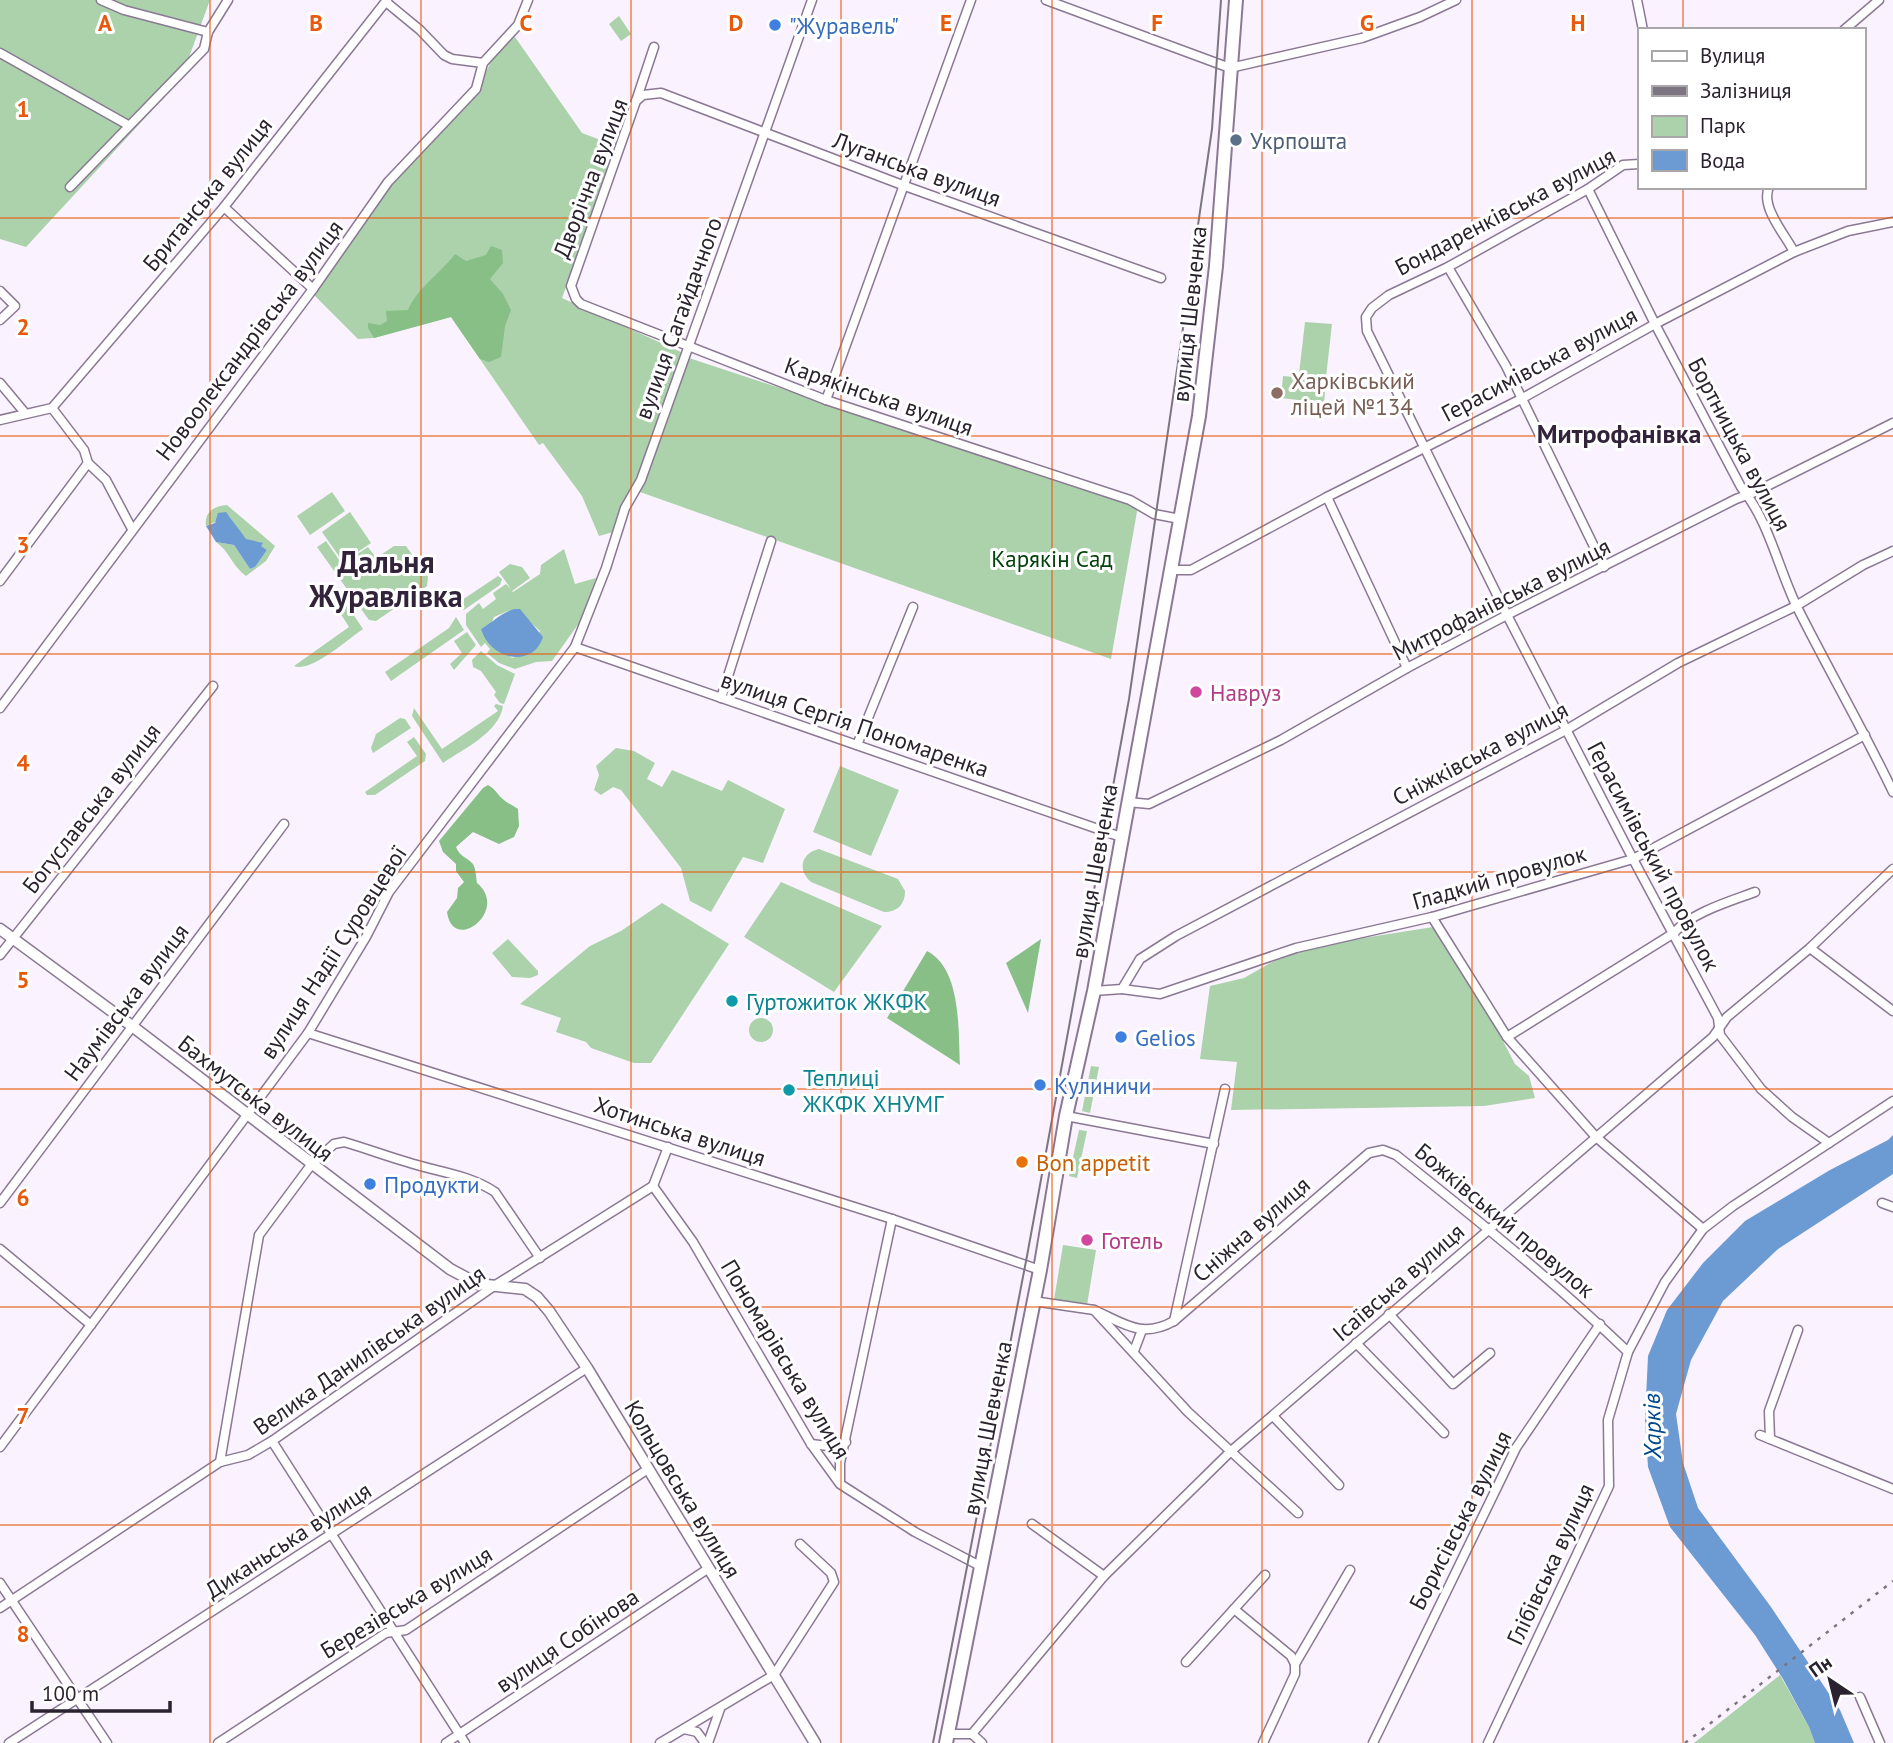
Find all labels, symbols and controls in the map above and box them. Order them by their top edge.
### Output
text: A [98,8,112,37]
text: B [309,8,323,37]
text: C [520,8,533,37]
text: D [729,8,743,37]
text: E [940,8,952,37]
text: F [1151,8,1163,37]
text: G [1360,8,1374,37]
text: H [1571,8,1585,37]
place label: "Журавель" [789,11,899,40]
marker: "Журавель" [767,17,783,33]
legend [1638,28,1865,189]
text: Вулиця [1700,42,1765,69]
text: Залізниця [1700,77,1792,104]
text: 1 [16,94,30,123]
street label: Дворічна вулиця [546,94,634,262]
street label: Британська вулиця [136,111,278,277]
text: Парк [1700,112,1746,139]
street label: Луганська вулиця [828,125,1005,213]
place label: Укрпошта [1250,126,1347,155]
marker: Укрпошта [1228,132,1244,148]
street label: Бондаренківська вулиця [1390,141,1620,281]
text: Вода [1700,147,1745,174]
street label: вулиця Сагайдачного [628,213,728,423]
street label: Новоолександрівська вулиця [149,214,349,466]
street label: вулиця Шевченка [1165,225,1213,403]
street label: Герасимівська вулиця [1436,300,1642,428]
text: 2 [16,312,30,341]
street label: Карякінська вулиця [781,350,977,442]
street label: Бортницька вулиця [1682,352,1798,536]
place label: Харківський ліцей №134 [1290,366,1415,421]
marker: Харківський ліцей №134 [1269,385,1285,401]
district label: Митрофанівка [1537,417,1701,450]
text: 3 [16,530,30,559]
street label: Митрофанівська вулиця [1387,531,1615,667]
district label: Дальня Журавлівка [308,542,463,615]
park label: Карякін Сад [991,544,1113,573]
street label: вулиця Сергія Пономаренка [717,665,993,783]
place label: Навруз [1210,678,1281,707]
marker: Навруз [1188,684,1204,700]
street label: Сніжківська вулиця [1387,695,1573,811]
street label: Богуславська вулиця [16,717,166,899]
street label: Герасимівський провулок [1581,736,1727,976]
text: 4 [16,748,30,777]
street label: вулиця Шевченка [1064,781,1124,961]
street label: Гладкий провулок [1409,838,1589,916]
street label: вулиця Надії Суровцевої [253,840,413,1064]
street label: Наумівська вулиця [57,918,195,1086]
text: 5 [16,965,30,994]
place label: Гуртожиток ЖКФК [746,987,927,1016]
marker: Гуртожиток ЖКФК [724,993,740,1009]
place label: Gelios [1135,1023,1196,1052]
street label: Бахмутська вулиця [172,1028,340,1168]
marker: Gelios [1113,1029,1129,1045]
place label: Теплиці ЖКФК ХНУМГ [802,1063,944,1118]
place label: Кулиничи [1054,1071,1151,1100]
marker: Кулиничи [1032,1077,1048,1093]
marker: Теплиці ЖКФК ХНУМГ [781,1082,797,1098]
street label: Хотинська вулиця [591,1090,769,1172]
street label: Божківський провулок [1409,1136,1601,1304]
place label: Bon appetit [1036,1148,1150,1177]
marker: Bon appetit [1014,1154,1030,1170]
place label: Продукти [384,1170,480,1199]
street label: Сніжна вулиця [1186,1170,1316,1288]
marker: Продукти [362,1176,378,1192]
text: 6 [16,1183,30,1212]
street label: Ісаївська вулиця [1326,1217,1470,1347]
place label: Готель [1101,1226,1163,1255]
marker: Готель [1079,1232,1095,1248]
street label: Пономарівська вулиця [715,1254,857,1464]
street label: Велика Данилівська вулиця [247,1259,491,1441]
street label: вулиця Шевченка [956,1338,1018,1518]
water label: Харків [1636,1393,1668,1460]
street label: Кольцовська вулиця [618,1395,748,1583]
text: 7 [16,1401,30,1430]
street label: Борисівська вулиця [1402,1426,1518,1614]
street label: Диканьська вулиця [199,1475,377,1605]
street label: Глібівська вулиця [1500,1479,1600,1649]
street label: Березівська вулиця [315,1539,497,1665]
street label: вулиця Собінова [490,1581,644,1699]
text: 8 [16,1619,30,1648]
north arrow [1795,1645,1865,1715]
text: Пн [1804,1650,1836,1682]
scale bar [32,1670,170,1714]
text: 100 m [42,1680,99,1707]

